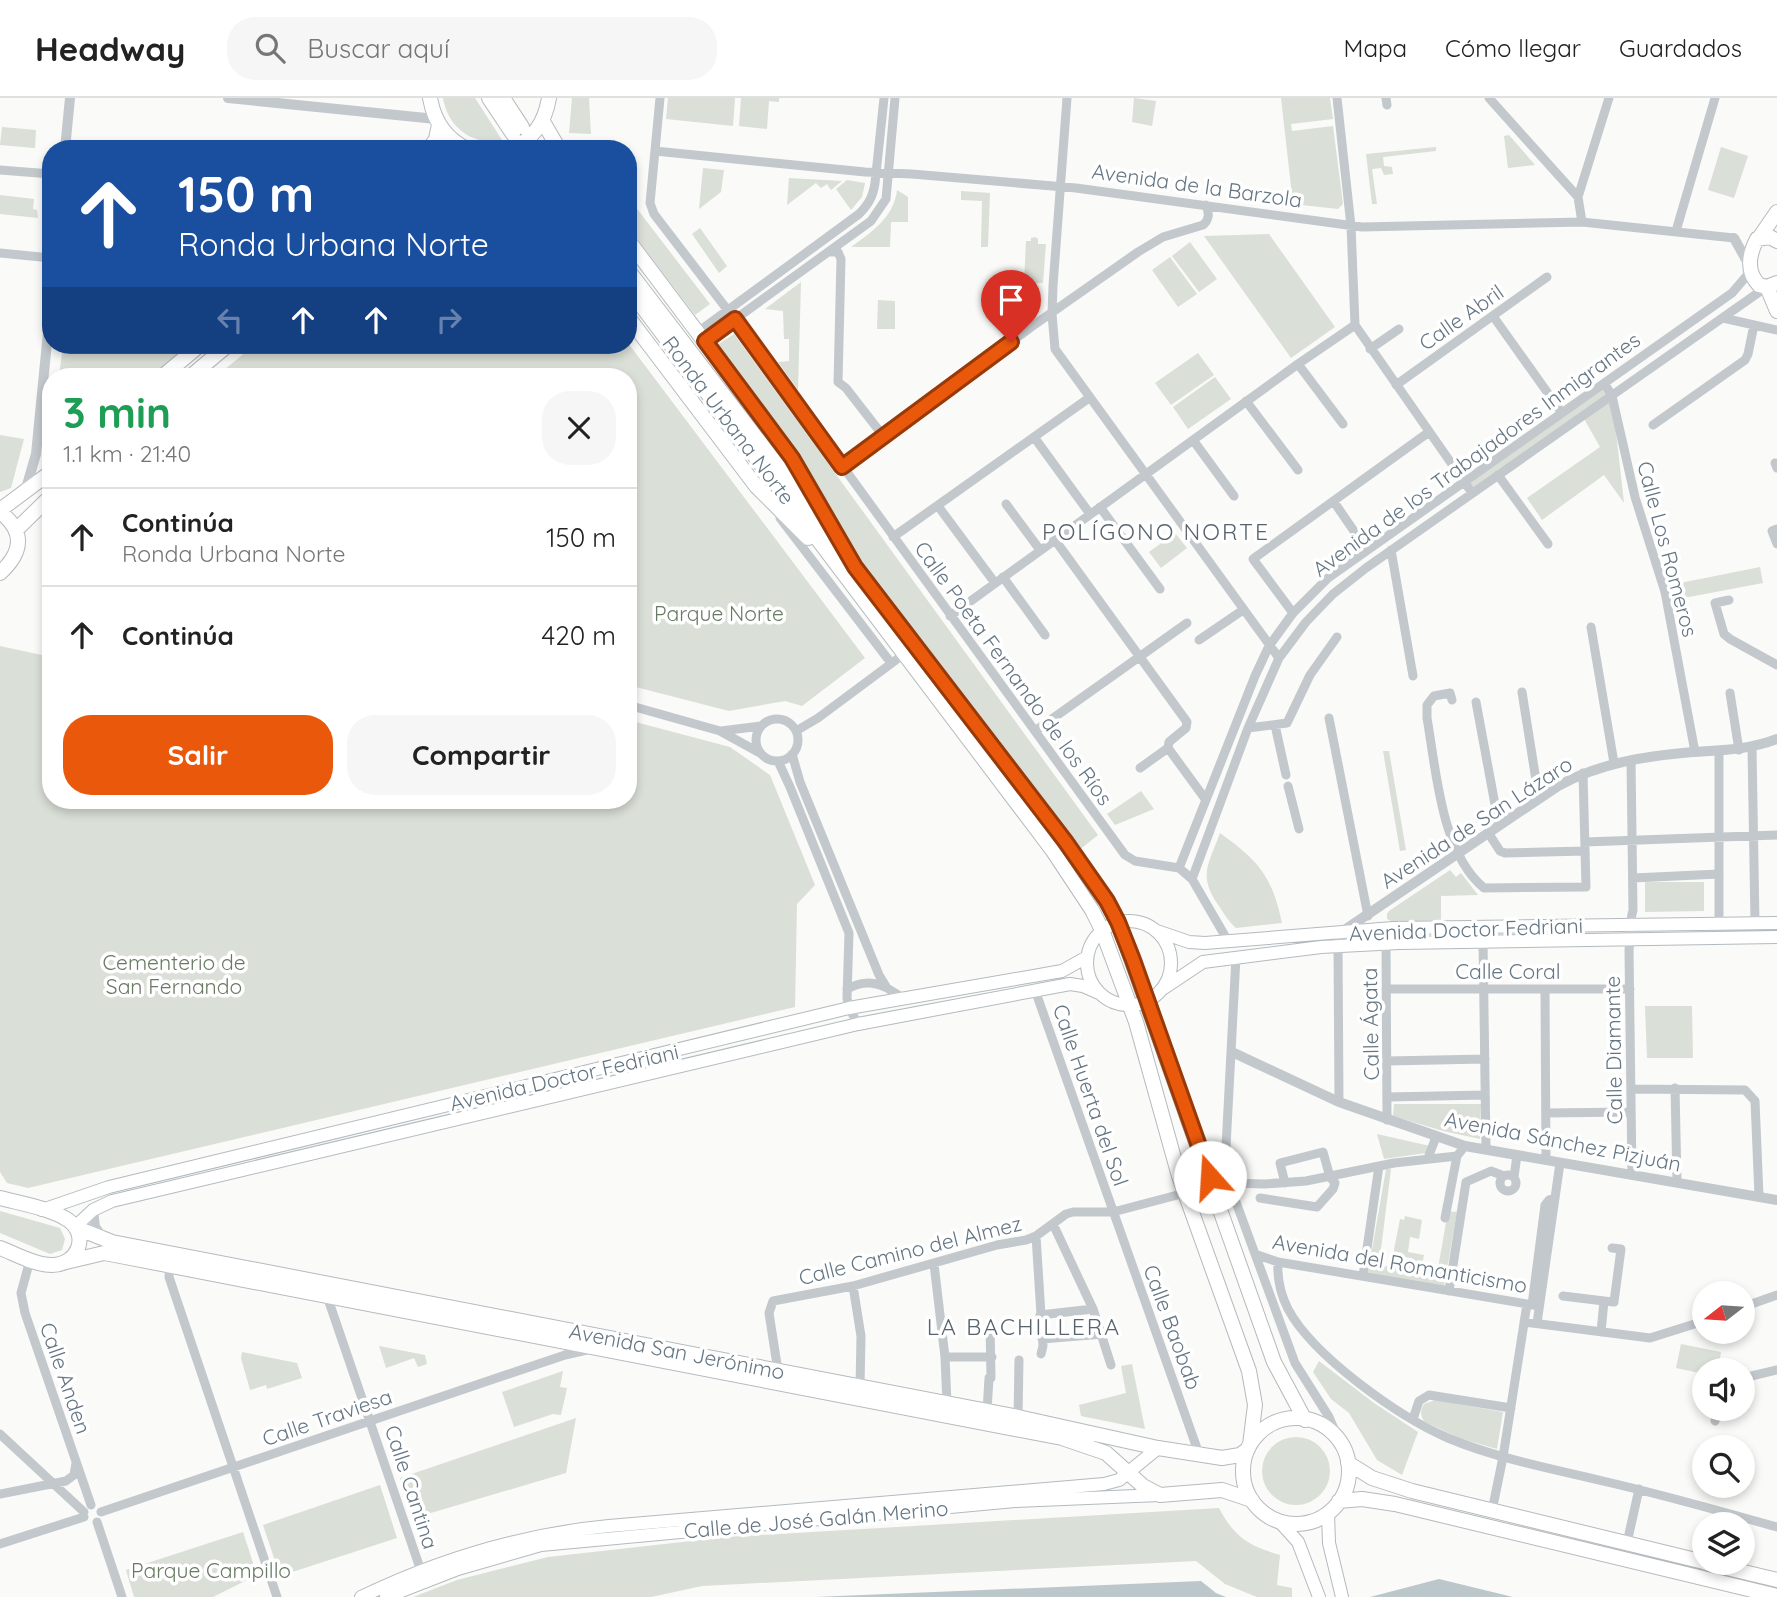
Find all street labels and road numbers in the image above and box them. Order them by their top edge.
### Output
street label: Avenida de la Barzola [1090,157,1304,213]
street label: Calle Abril [1414,278,1508,356]
street label: Avenida de los Trabajadores Inmigrantes [1307,326,1645,582]
street label: Ronda Urbana Norte [657,331,801,509]
street label: Calle Los Romeros [1632,458,1704,640]
street label: Calle Poeta Fernando de los Ríos [909,536,1119,810]
street label: Avenida de San Lázaro [1375,750,1577,894]
street label: Avenida Doctor Fedriani [1349,912,1583,946]
street label: Calle Coral [1455,958,1561,984]
street label: Calle Ágata [1356,967,1384,1081]
street label: Calle Diamante [1599,975,1627,1125]
street label: Calle Huerta del Sol [1048,1001,1134,1189]
street label: Avenida Doctor Fedriani [447,1038,681,1116]
street label: Avenida Sánchez Pizjuán [1443,1105,1683,1177]
street label: Calle Camino del Almez [796,1210,1024,1290]
street label: Avenida del Romanticismo [1271,1228,1529,1298]
street label: Calle Baobab [1138,1261,1208,1393]
street label: Avenida San Jerónimo [567,1317,787,1385]
street label: Calle Anden [35,1319,97,1437]
street label: Calle Traviesa [259,1383,395,1451]
street label: Calle Cantina [380,1422,444,1552]
street label: Calle de José Galán Merino [683,1494,949,1544]

